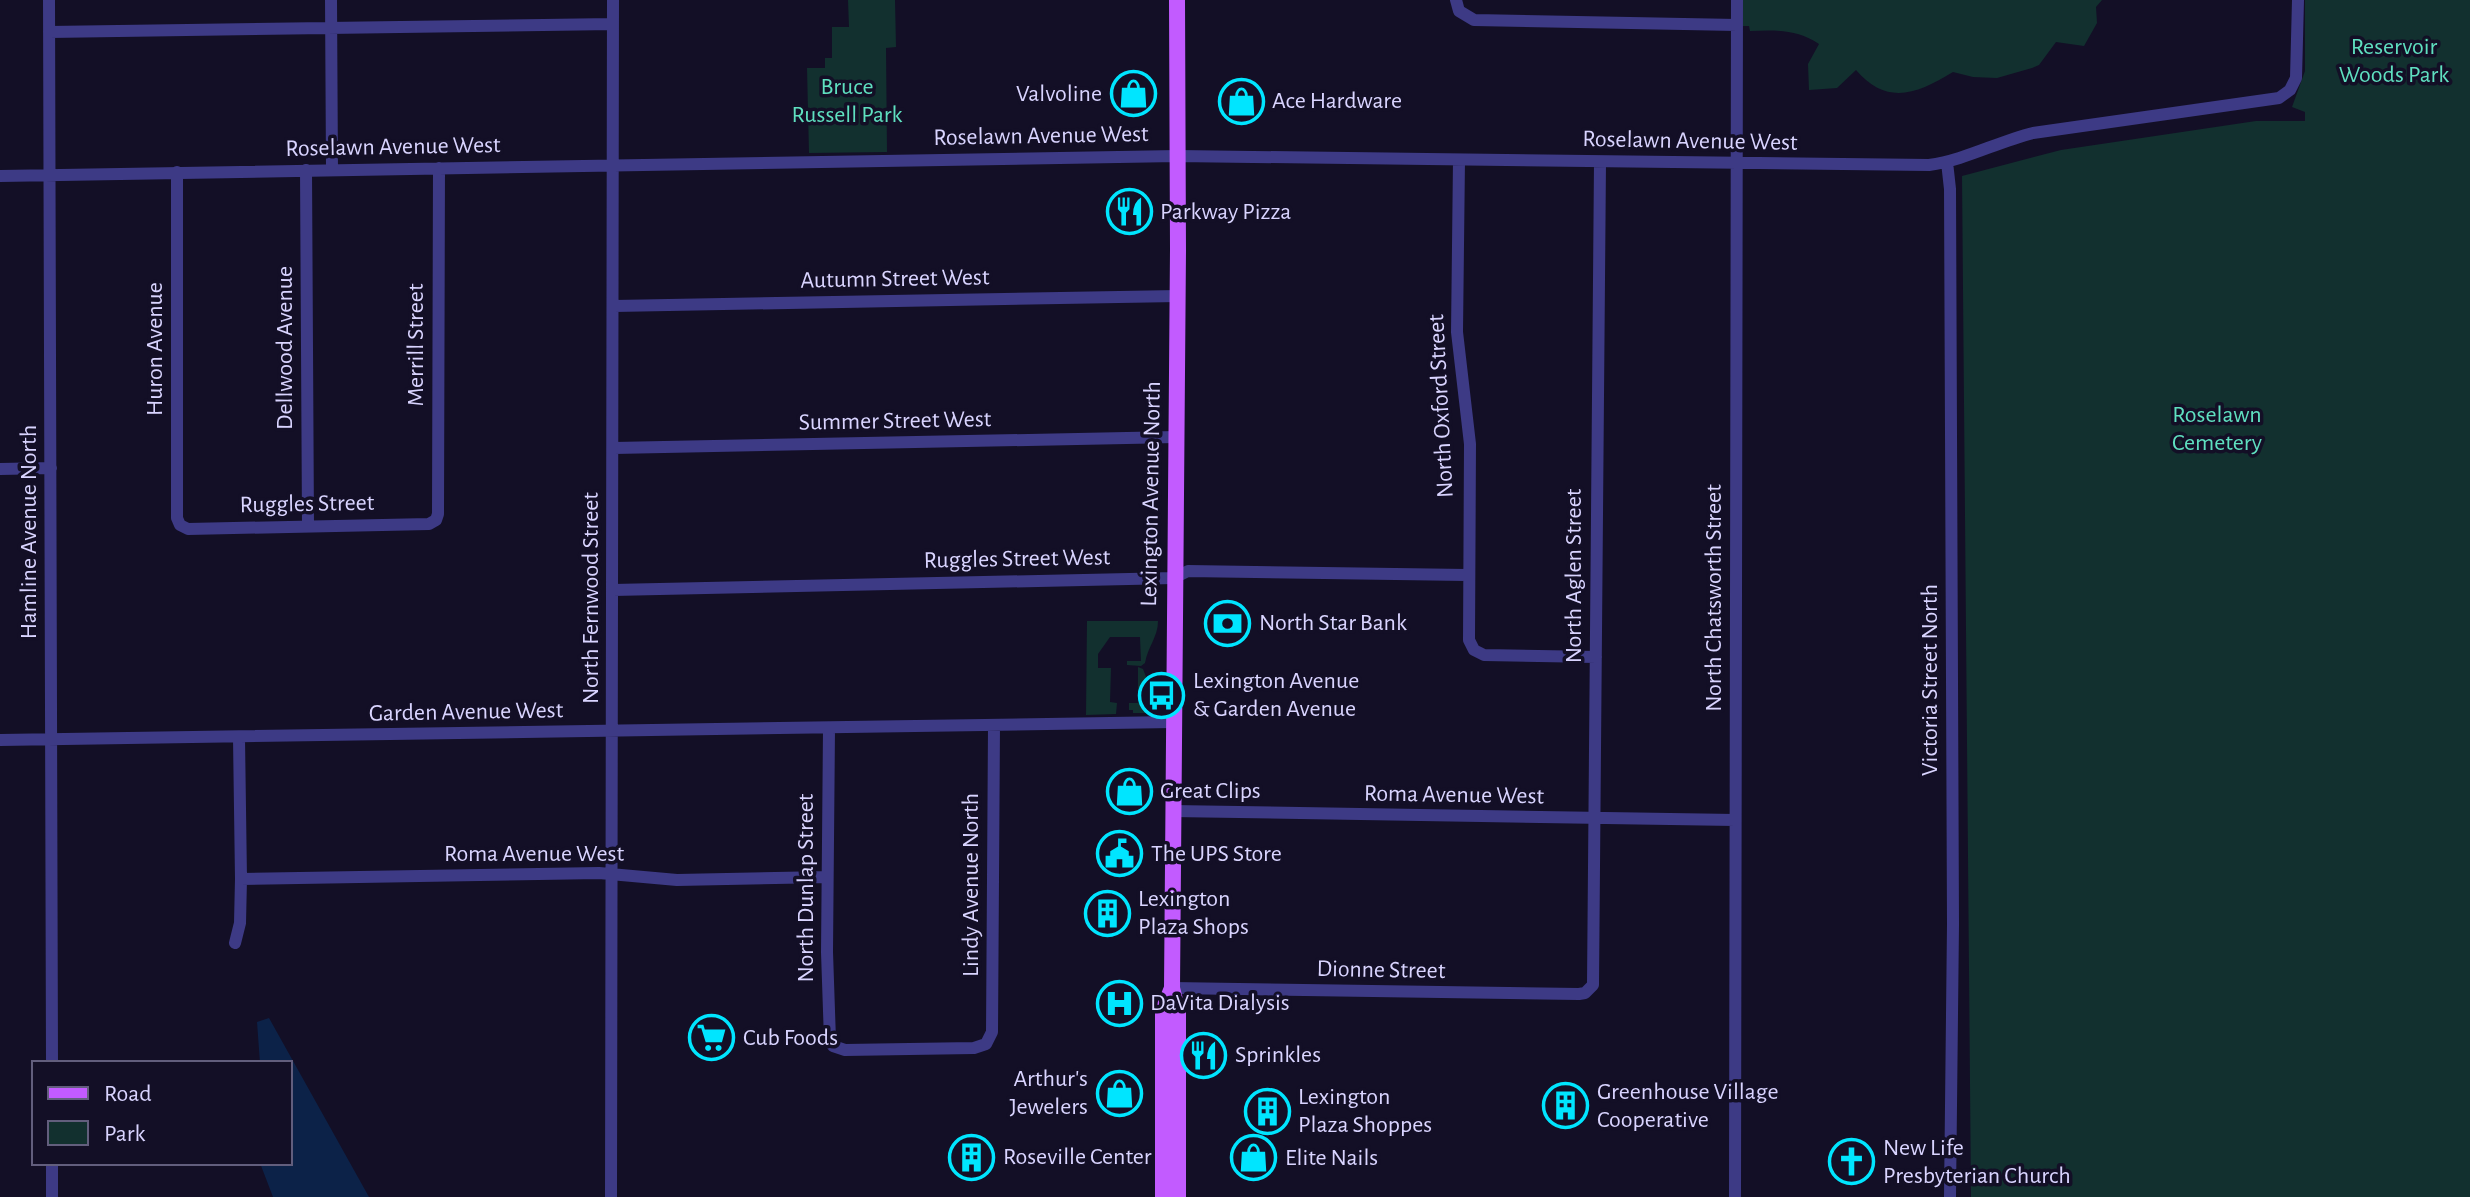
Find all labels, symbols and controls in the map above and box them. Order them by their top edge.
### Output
park label: Reservoir Woods Park [2339,35,2449,87]
shop icon: Valvoline [1109,70,1157,118]
park label: Bruce Russell Park [791,75,903,127]
shop icon: Ace Hardware [1217,77,1265,125]
place label: Valvoline [1016,82,1102,106]
place label: Ace Hardware [1272,89,1402,113]
street label: Roselawn Avenue West [933,122,1149,150]
street label: Roselawn Avenue West [1582,127,1798,155]
street label: Roselawn Avenue West [285,133,501,161]
restaurant icon: Parkway Pizza [1105,188,1153,236]
place label: Parkway Pizza [1160,200,1291,224]
street label: Autumn Street West [800,265,990,293]
street label: Dellwood Avenue [273,266,297,430]
street label: Huron Avenue [143,282,167,416]
street label: Merrill Street [404,283,428,407]
street label: North Oxford Street [1424,313,1458,498]
street label: Lexington Avenue North [1137,381,1165,607]
park label: Roselawn Cemetery [2172,403,2262,455]
street label: Summer Street West [798,407,992,435]
street label: Hamline Avenue North [17,425,41,639]
street label: North Chatsworth Street [1702,484,1726,712]
street label: North Aglen Street [1562,488,1586,663]
street label: Ruggles Street [239,491,375,517]
street label: North Fernwood Street [579,492,603,704]
street label: Ruggles Street West [923,545,1111,573]
street label: Victoria Street North [1918,584,1942,776]
bank icon: North Star Bank [1204,599,1252,647]
place label: North Star Bank [1259,611,1407,635]
place label: Lexington Avenue & Garden Avenue [1193,669,1359,721]
bus stop icon: Lexington Avenue & Garden Avenue [1138,671,1186,719]
street label: Garden Avenue West [369,698,564,726]
shop icon: Great Clips [1105,767,1153,815]
place label: Great Clips [1160,779,1261,803]
street label: Roma Avenue West [1364,781,1545,809]
street label: North Dunlap Street [794,793,818,982]
street label: Lindy Avenue North [959,793,983,977]
public building icon: The UPS Store [1096,830,1144,878]
street label: Roma Avenue West [444,842,624,866]
place label: The UPS Store [1151,842,1282,866]
place label: Lexington Plaza Shops [1138,887,1249,939]
building icon: Lexington Plaza Shops [1083,889,1131,937]
street label: Dionne Street [1316,957,1446,983]
hospital icon: DaVita Dialysis [1095,979,1143,1027]
place label: DaVita Dialysis [1150,991,1290,1015]
supermarket icon: Cub Foods [688,1014,736,1062]
place label: Cub Foods [743,1026,838,1050]
restaurant icon: Sprinkles [1180,1031,1228,1079]
place label: Sprinkles [1235,1043,1321,1067]
legend [32,1061,292,1165]
place label: Arthur's Jewelers [1009,1067,1088,1119]
shop icon: Arthur's Jewelers [1095,1069,1143,1117]
place label: Greenhouse Village Cooperative [1597,1080,1779,1132]
text: Road [104,1082,152,1106]
building icon: Greenhouse Village Cooperative [1542,1082,1590,1130]
place label: Lexington Plaza Shoppes [1298,1085,1432,1137]
building icon: Lexington Plaza Shoppes [1243,1087,1291,1135]
text: Park [104,1122,145,1146]
building icon: Roseville Center [948,1133,996,1181]
shop icon: Elite Nails [1230,1134,1278,1182]
place label: New Life Presbyterian Church [1883,1136,2071,1188]
church icon: New Life Presbyterian Church [1828,1138,1876,1186]
place label: Roseville Center [1003,1145,1152,1169]
place label: Elite Nails [1285,1146,1378,1170]

